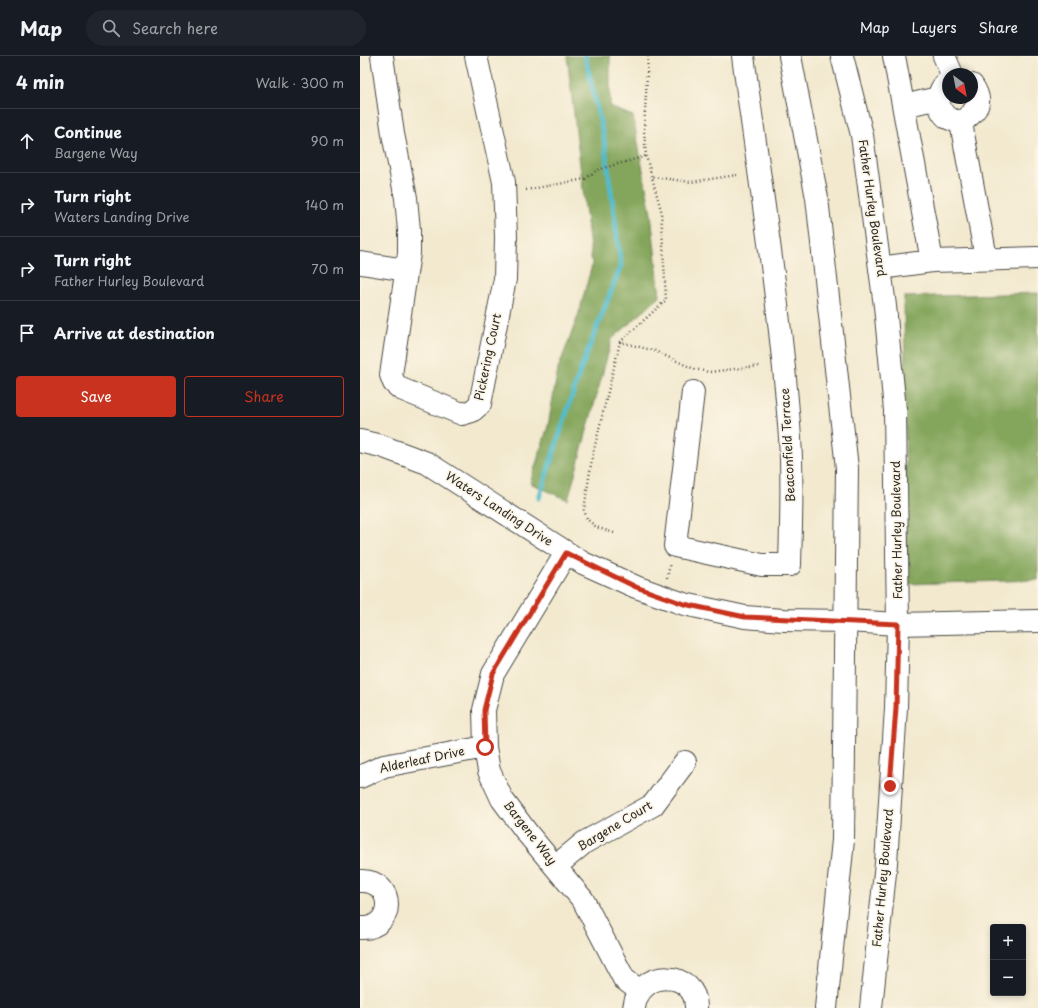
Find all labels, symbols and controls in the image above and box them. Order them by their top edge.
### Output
search box [86,10,366,46]
text: Map [20,14,62,42]
text: Search here [132,16,218,39]
icon: search [100,17,122,39]
text: Map [860,17,890,38]
text: Layers [912,17,957,38]
text: Share [979,17,1018,38]
north arrow [942,68,978,104]
text: 4 min [16,69,64,95]
text: Walk · 300 m [256,73,344,92]
text: Continue [54,120,122,143]
icon: ahead [16,130,38,152]
text: 90 m [311,131,344,150]
street label: Father Hurley Boulevard [854,138,892,278]
text: Bargene Way [54,143,138,162]
text: Turn right [54,184,131,207]
icon: right [16,194,38,216]
text: 140 m [305,195,344,214]
text: Waters Landing Drive [54,207,189,226]
text: Turn right [54,248,131,271]
icon: right [16,258,38,280]
text: 70 m [311,259,344,278]
text: Father Hurley Boulevard [54,271,204,290]
street label: Pickering Court [469,311,505,402]
text: Arrive at destination [54,321,215,344]
icon: arrive [16,322,38,344]
button: Save [16,376,176,417]
button: Share [184,376,344,417]
street label: Beaconfield Terrace [775,388,799,502]
street label: Father Hurley Boulevard [886,460,906,599]
street label: Waters Landing Drive [442,467,557,550]
route start [476,738,494,756]
street label: Alderleaf Drive [378,741,466,777]
route end [881,777,899,795]
street label: Bargene Way [500,796,562,868]
street label: Bargene Court [574,796,655,855]
street label: Father Hurley Boulevard [867,807,897,948]
map controls [990,924,1026,996]
button: + [990,924,1026,960]
button: − [990,960,1026,996]

